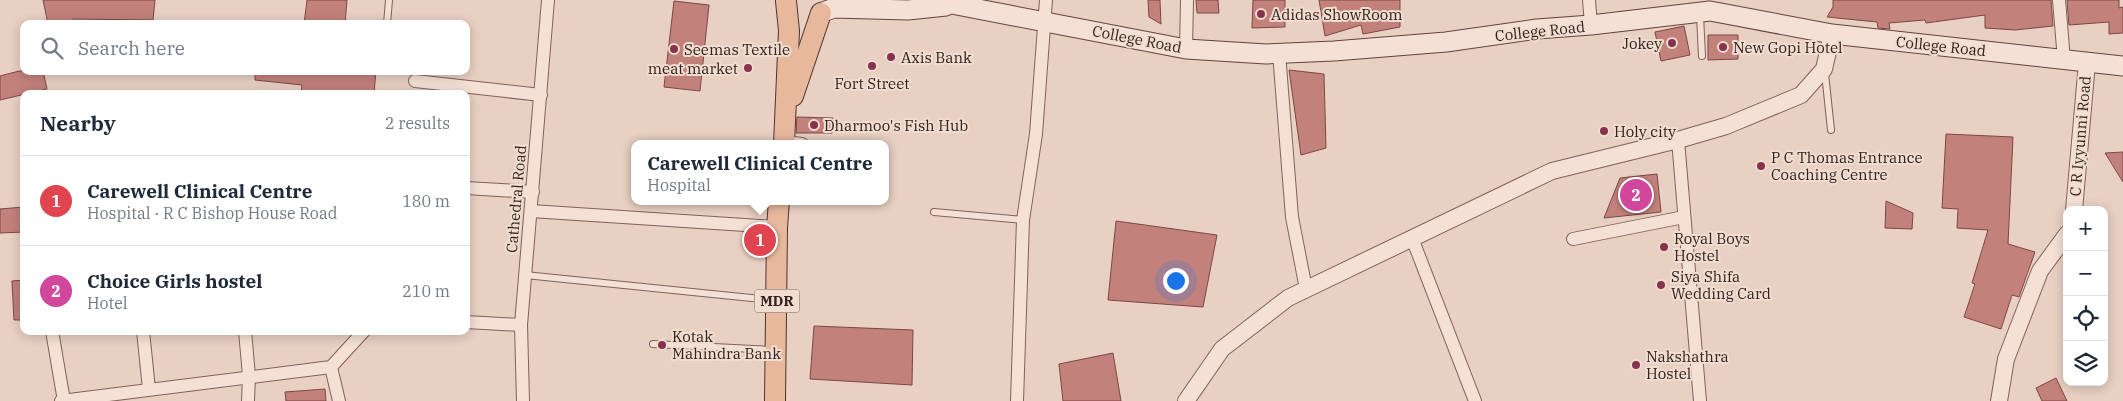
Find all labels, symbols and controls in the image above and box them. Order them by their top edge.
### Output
place label: Adidas ShowRoom [1271,5,1403,24]
marker: Adidas ShowRoom [1255,8,1267,20]
street label: College Road [1494,17,1586,45]
search box [20,20,470,75]
street label: College Road [1091,21,1183,57]
street label: College Road [1895,32,1987,60]
icon: search [38,34,66,62]
place label: Jokey [1622,34,1662,53]
text: Search here [78,36,185,60]
marker: Jokey [1666,37,1678,49]
place label: New Gopi Hotel [1733,38,1843,57]
place label: Seemas Textile [684,40,790,59]
marker: New Gopi Hotel [1717,41,1729,53]
marker: Seemas Textile [668,43,680,55]
place label: Axis Bank [901,48,972,67]
marker: Axis Bank [885,51,897,63]
place label: meat market [648,59,738,78]
marker: Fort Street [866,60,878,72]
marker: meat market [742,62,754,74]
place label: Fort Street [835,74,909,93]
street label: C R Iyyunni Road [2065,75,2095,197]
text: Nearby [40,109,116,137]
text: 2 results [385,113,450,133]
place label: Dharmoo's Fish Hub [824,116,968,135]
marker: Dharmoo's Fish Hub [808,119,820,131]
place label: Holy city [1614,122,1676,141]
marker: Holy city [1598,125,1610,137]
popup [631,140,889,205]
street label: Cathedral Road [502,144,530,254]
place label: P C Thomas Entrance Coaching Centre [1771,148,1923,184]
text: Carewell Clinical Centre [647,151,873,175]
marker: P C Thomas Entrance Coaching Centre [1755,160,1767,172]
text: Hospital [647,175,711,195]
pin: 2 [1620,176,1652,214]
text: Carewell Clinical Centre [87,179,312,203]
text: 1 [51,191,61,211]
text: 180 m [402,191,450,211]
text: Hospital · R C Bishop House Road [87,203,338,223]
map controls [2063,206,2108,386]
button: + [2063,206,2108,251]
pin: 1 [744,221,776,259]
place label: Royal Boys Hostel [1674,229,1750,265]
marker: Royal Boys Hostel [1658,241,1670,253]
button: − [2063,251,2108,296]
place label: Siya Shifa Wedding Card [1671,267,1771,303]
your location [1163,268,1189,294]
text: Choice Girls hostel [87,269,262,293]
marker: Siya Shifa Wedding Card [1655,279,1667,291]
text: 2 [51,281,61,301]
text: 210 m [402,281,450,301]
road number: MDR [754,290,800,312]
text: Hotel [87,293,128,313]
button: locate [2063,296,2108,341]
place label: Kotak Mahindra Bank [672,327,781,363]
marker: Kotak Mahindra Bank [656,339,668,351]
button: layers [2063,341,2108,386]
place label: Nakshathra Hostel [1646,347,1729,383]
marker: Nakshathra Hostel [1630,359,1642,371]

